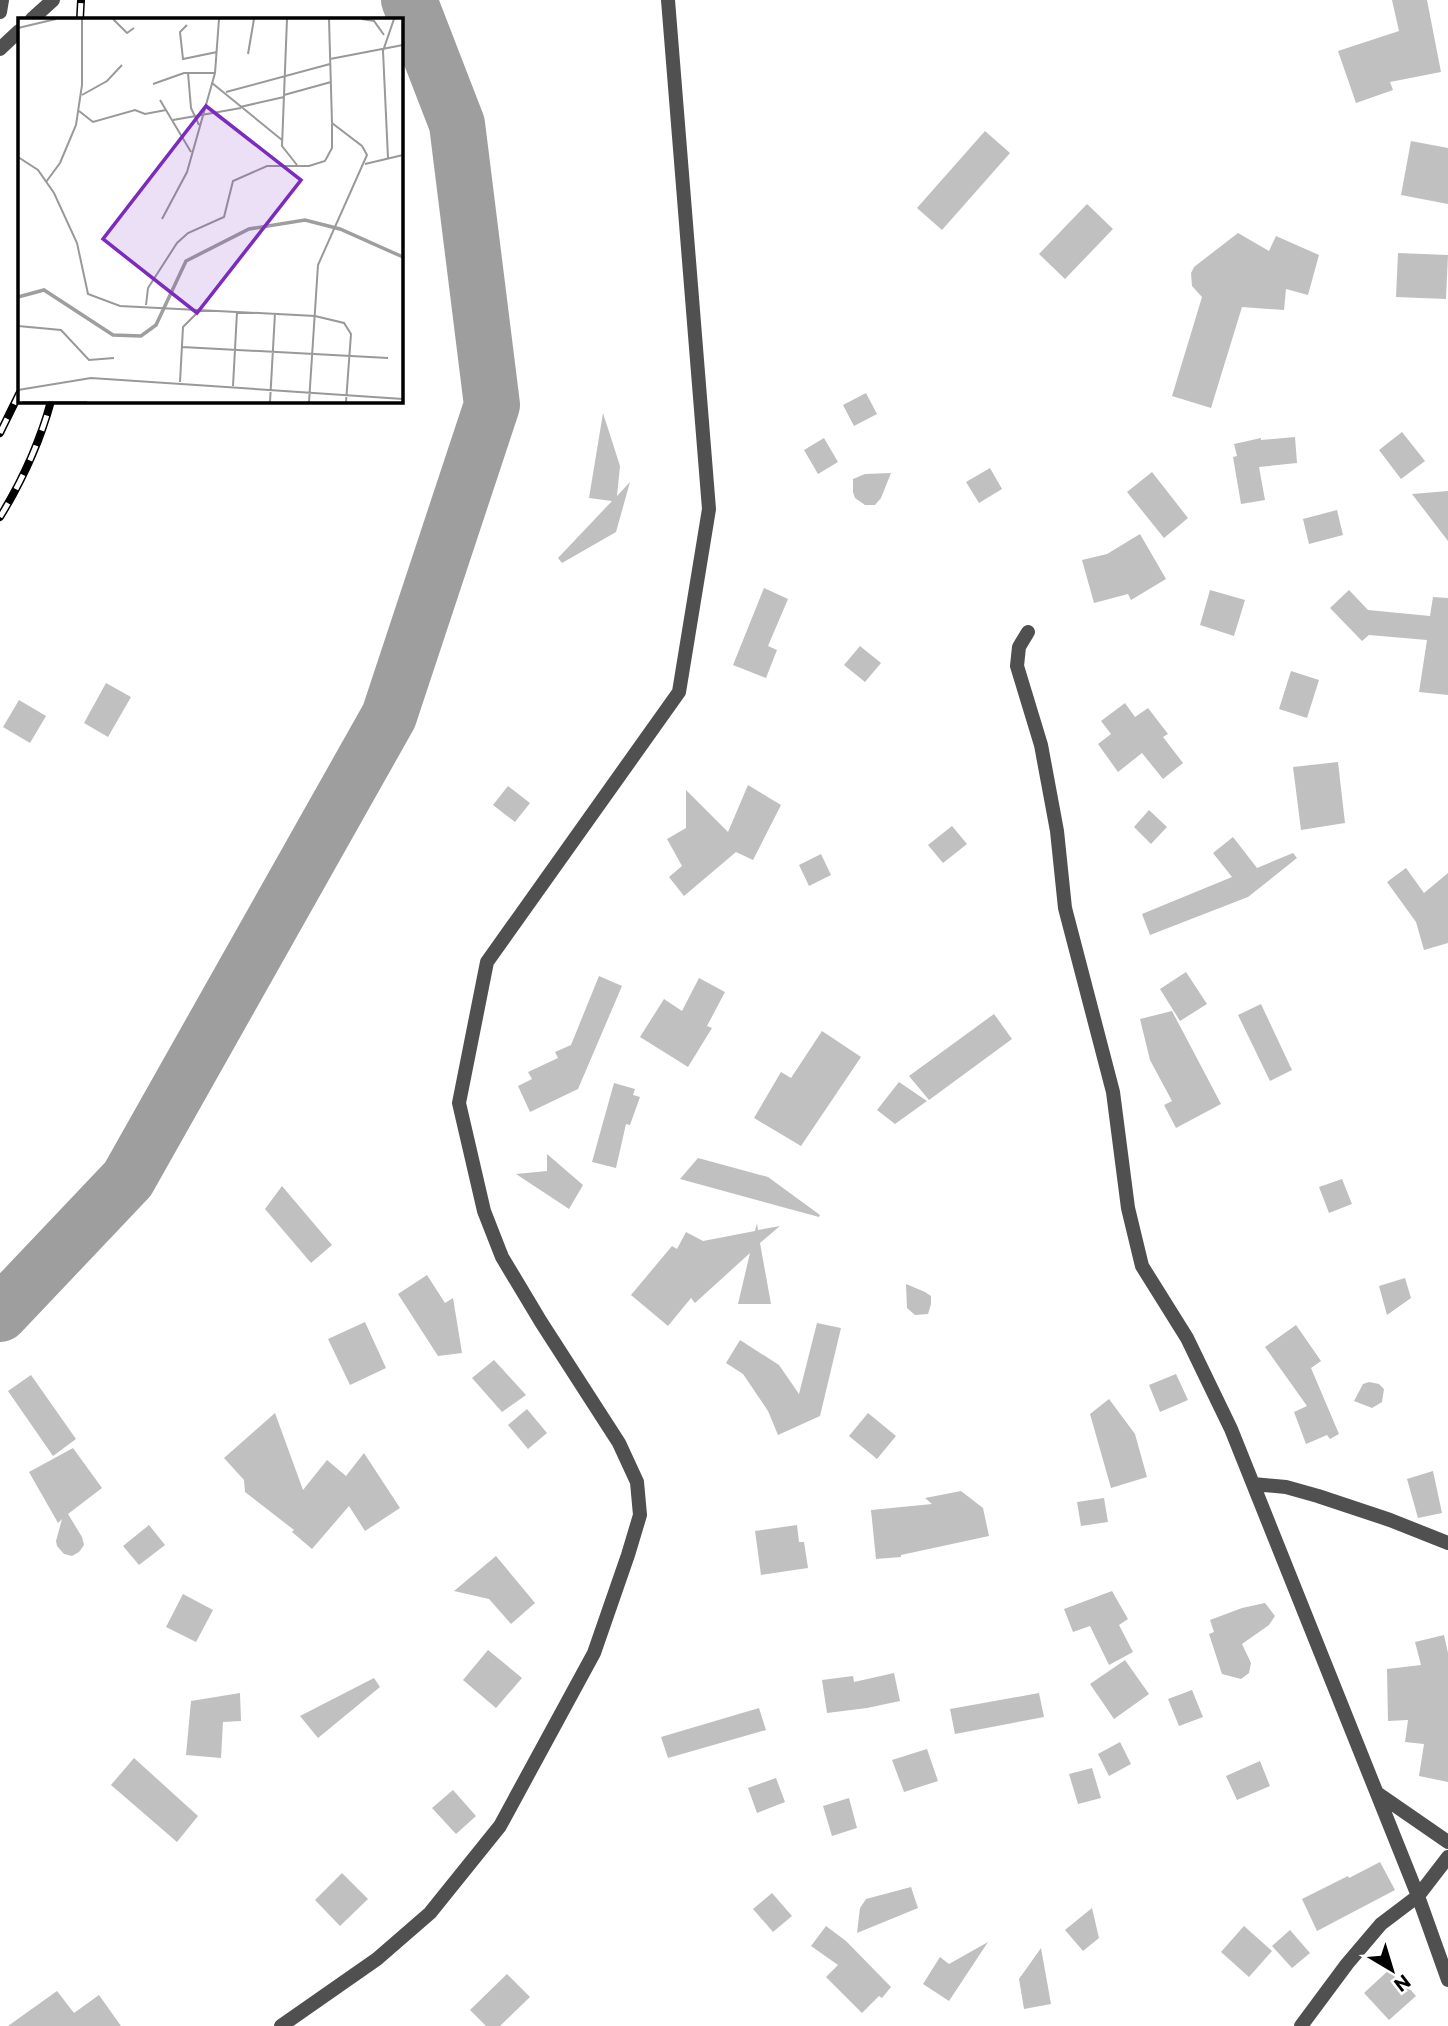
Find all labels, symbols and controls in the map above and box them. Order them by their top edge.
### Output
inset map [18,18,402,402]
north arrow [1357,1935,1427,2005]
text: N [1390,1970,1415,1997]

